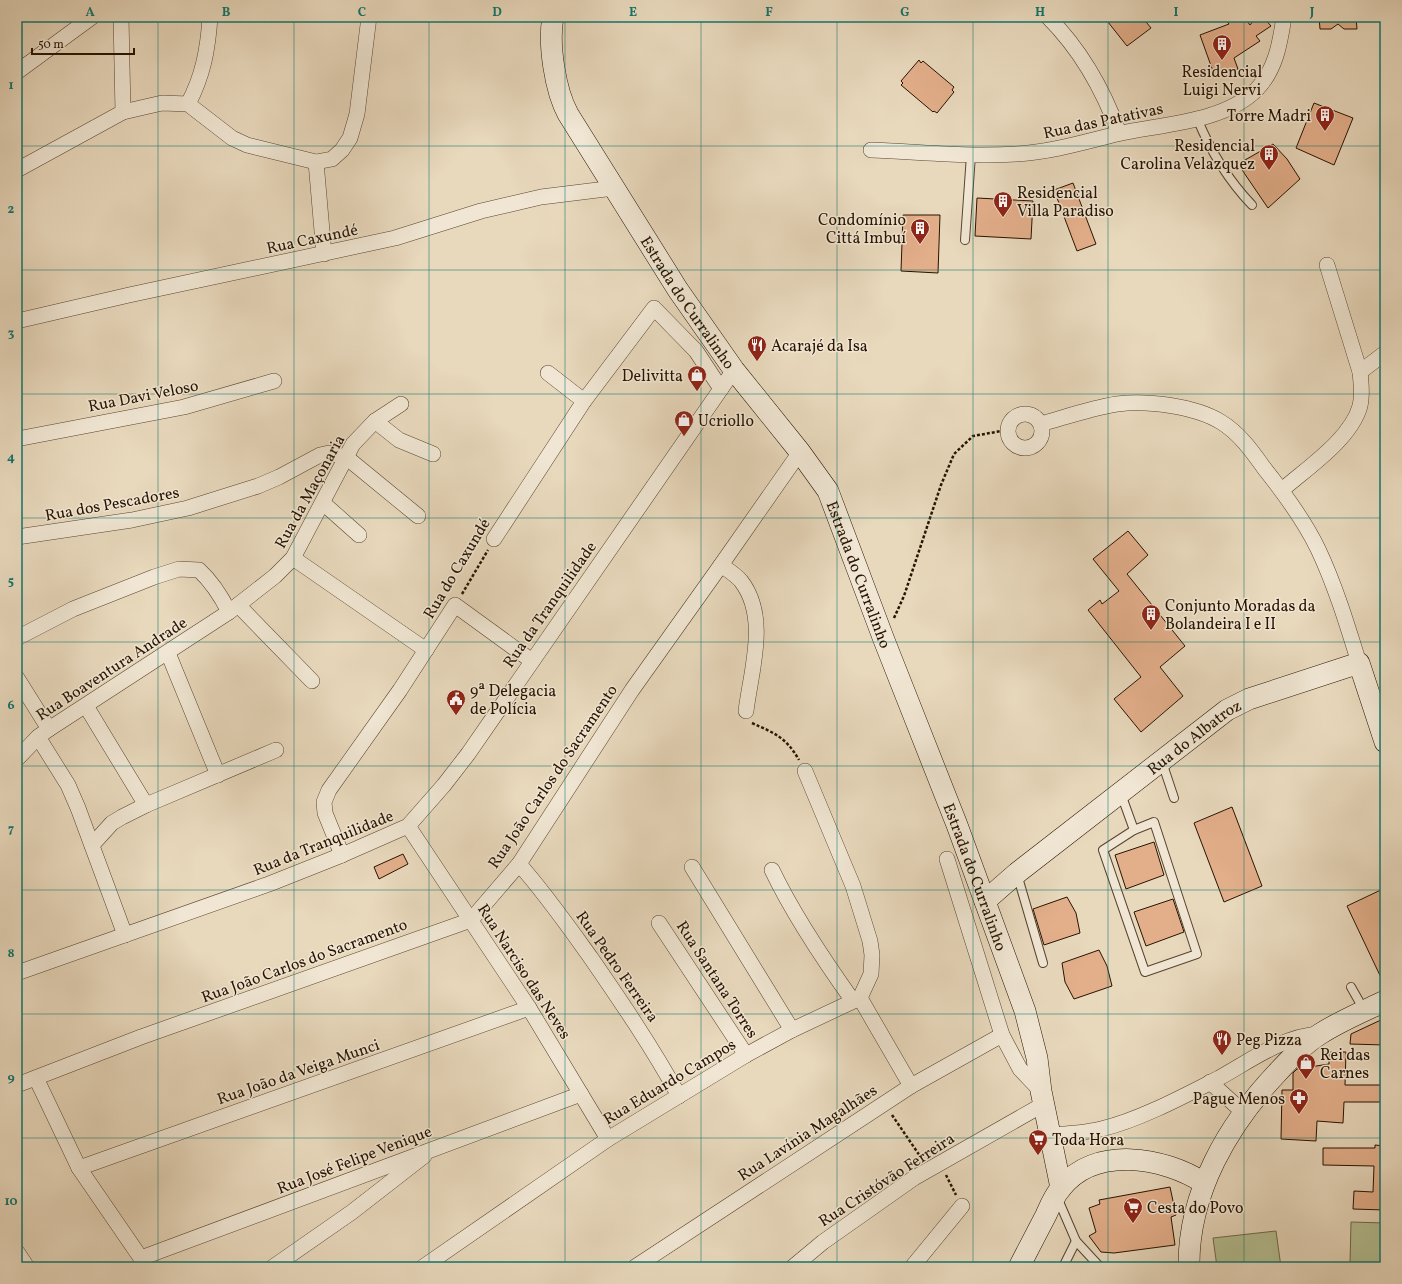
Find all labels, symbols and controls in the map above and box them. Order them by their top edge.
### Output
text: A [85,4,95,22]
text: B [222,4,231,22]
text: C [358,4,366,22]
text: D [492,4,502,22]
text: E [629,4,637,22]
text: F [765,4,773,22]
text: G [900,4,910,22]
text: H [1035,4,1045,22]
text: I [1174,4,1179,22]
text: J [1309,4,1315,22]
scale bar [32,30,134,56]
building icon: Residencial Luigi Nervi [1211,33,1233,61]
text: 50 m [38,37,64,53]
place label: Residencial Luigi Nervi [1182,62,1263,102]
text: 1 [8,77,14,95]
street label: Rua das Patativas [1041,98,1166,145]
building icon: Torre Madri [1314,104,1336,132]
place label: Torre Madri [1227,106,1311,128]
place label: Residencial Carolina Velazquez [1121,136,1255,176]
building icon: Residencial Carolina Velazquez [1258,143,1280,171]
place label: Residencial Villa Paradiso [1017,183,1114,223]
building icon: Residencial Villa Paradiso [992,190,1014,218]
text: 2 [8,201,15,219]
place label: Condomínio Cittá Imbuí [818,210,906,250]
building icon: Condomínio Cittá Imbuí [909,217,931,245]
street label: Rua Caxundé [265,220,360,260]
street label: Estrada do Curralinho [634,233,739,374]
text: 3 [8,325,15,343]
restaurant icon: Acarajé da Isa [746,334,768,362]
place label: Acarajé da Isa [771,336,868,358]
shop icon: Delivitta [686,364,708,392]
place label: Delivitta [622,366,683,388]
street label: Rua Davi Veloso [86,375,200,418]
shop icon: Ucriollo [673,409,695,437]
place label: Ucriollo [698,411,754,433]
street label: Rua da Maçonaria [270,431,351,553]
text: 4 [7,449,15,467]
street label: Rua dos Pescadores [44,482,181,528]
street label: Estrada do Curralinho [820,498,895,652]
street label: Rua do Caxundé [419,515,496,623]
street label: Rua da Tranquilidade [499,538,603,673]
text: 5 [8,573,14,591]
place label: Conjunto Moradas da Bolandeira I e II [1165,596,1316,636]
building icon: Conjunto Moradas da Bolandeira I e II [1140,603,1162,631]
street label: Rua Boaventura Andrade [32,612,192,727]
place label: 9ª Delegacia de Polícia [470,681,556,721]
street label: Rua João Carlos do Sacramento [484,681,624,874]
public building icon: 9ª Delegacia de Polícia [445,688,467,716]
street label: Rua do Albatroz [1143,696,1246,781]
text: 6 [7,697,15,715]
street label: Estrada do Curralinho [936,800,1011,954]
street label: Rua da Tranquilidade [250,806,397,882]
text: 7 [8,821,14,839]
street label: Rua Narciso das Neves [471,900,575,1044]
street label: Rua Pedro Ferreira [570,907,663,1027]
street label: Rua João Carlos do Sacramento [199,914,411,1009]
street label: Rua Santana Torres [670,917,763,1043]
text: 8 [7,945,15,963]
restaurant icon: Peg Pizza [1211,1028,1233,1056]
place label: Peg Pizza [1236,1030,1302,1052]
street label: Rua Eduardo Campos [600,1034,741,1131]
street label: Rua João da Veiga Munci [214,1035,383,1111]
place label: Rei das Carnes [1320,1045,1370,1085]
shop icon: Rei das Carnes [1295,1052,1317,1080]
text: 9 [7,1069,15,1087]
street label: Rua Lavínia Magalhães [734,1080,882,1187]
pharmacy icon: Pague Menos [1288,1087,1310,1115]
place label: Pague Menos [1193,1089,1285,1111]
street label: Rua José Felipe Venique [274,1121,435,1201]
street label: Rua Cristóvão Ferreira [815,1128,959,1233]
supermarket icon: Toda Hora [1027,1128,1049,1156]
place label: Toda Hora [1052,1130,1124,1152]
text: 10 [4,1193,18,1211]
supermarket icon: Cesta do Povo [1122,1196,1144,1224]
place label: Cesta do Povo [1147,1198,1244,1220]

